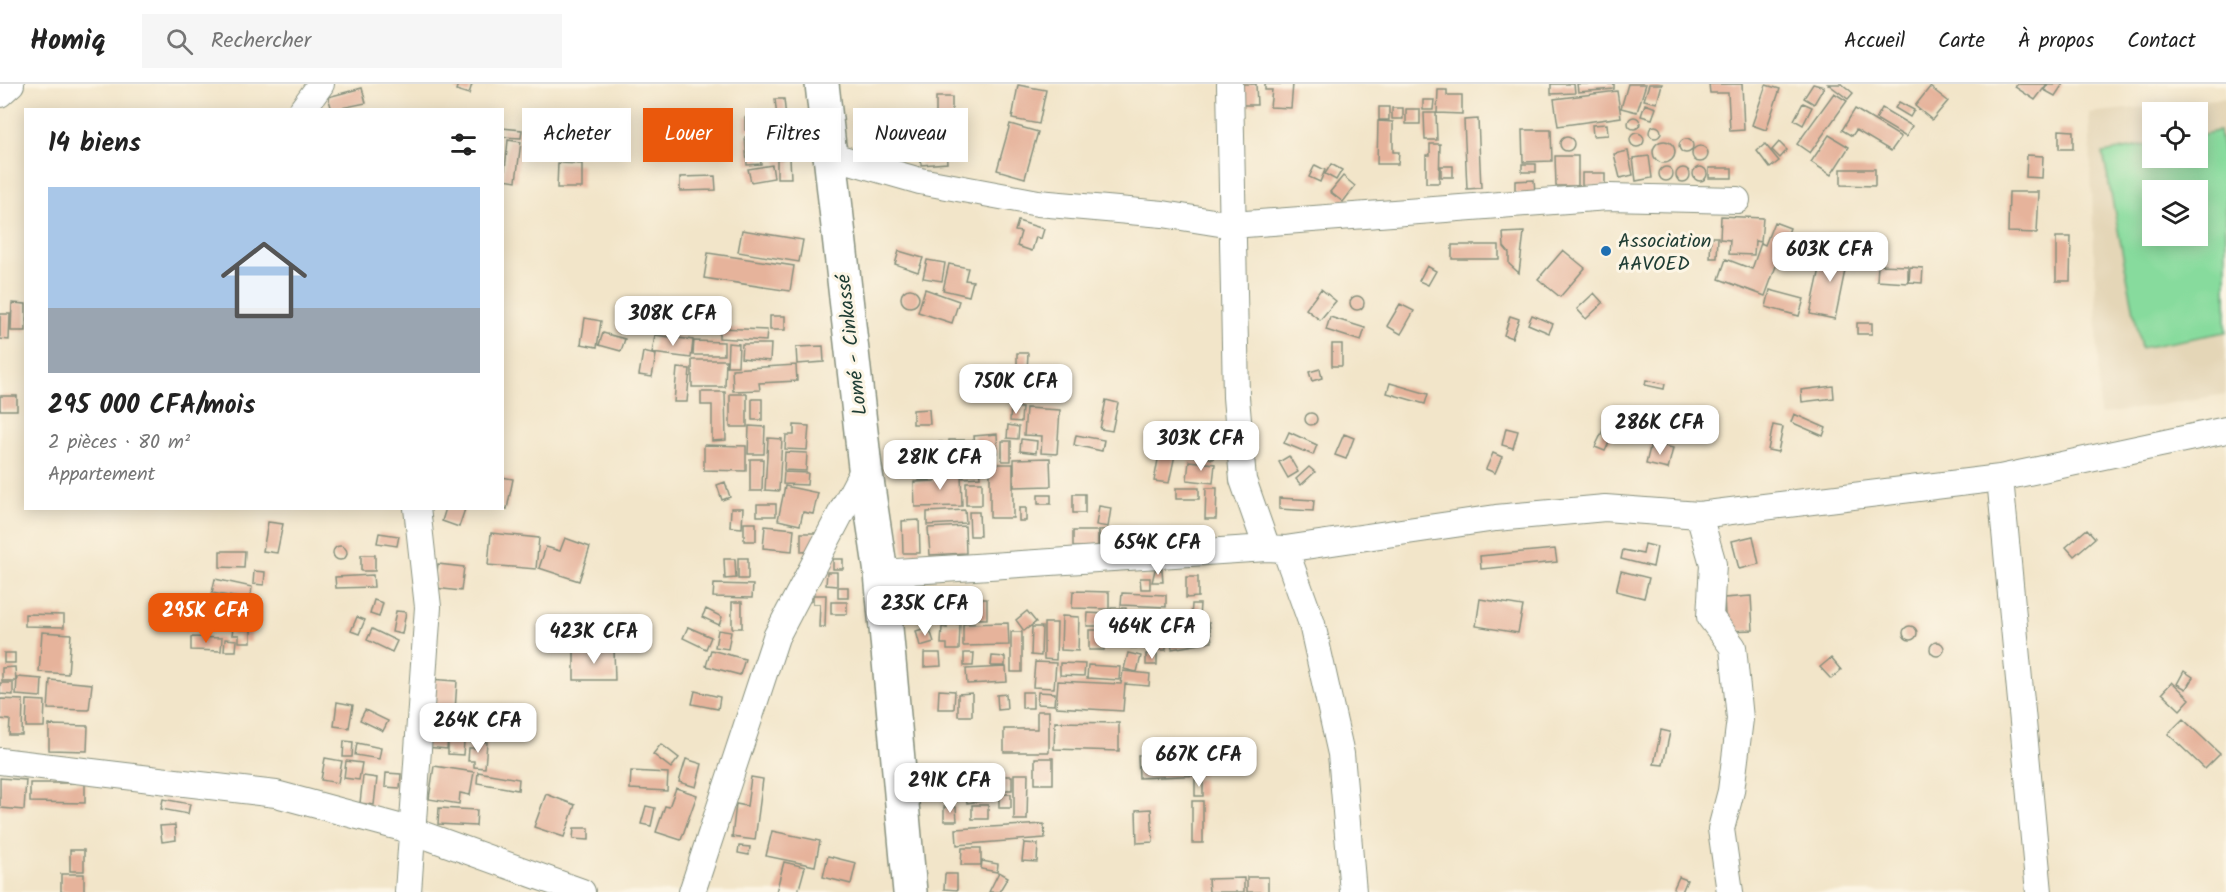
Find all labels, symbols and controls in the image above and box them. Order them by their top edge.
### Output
search box [142,14,562,68]
text: Homiq [30,19,106,64]
text: Rechercher [211,24,311,59]
icon: search [163,25,196,58]
text: Accueil [1844,25,1905,58]
text: Carte [1938,25,1985,58]
text: À propos [2018,25,2094,58]
text: Contact [2127,25,2196,58]
map controls [2142,102,2208,246]
button: locate [2142,102,2208,168]
chip: Acheter [522,108,631,162]
chip: Louer [643,108,733,162]
chip: Filtres [745,108,841,162]
chip: Nouveau [853,108,968,162]
text: 14 biens [48,123,141,165]
icon: filters [447,128,480,161]
button: layers [2142,180,2208,246]
icon: home [210,226,318,334]
place label: Association AAVOED [1618,226,1712,281]
pin: 603K CFA [1768,232,1892,283]
text: 603K CFA [1786,235,1874,267]
marker: Association AAVOED [1599,244,1613,258]
street label: Lomé - Cinkassé [828,271,878,417]
pin: 308K CFA [611,296,735,347]
text: 308K CFA [629,299,717,331]
pin: 750K CFA [954,364,1078,415]
text: 750K CFA [973,367,1059,399]
text: 295 000 CFA/mois [48,385,255,427]
pin: 286K CFA [1598,405,1722,456]
text: 286K CFA [1615,408,1705,440]
pin: 303K CFA [1139,421,1263,472]
text: 303K CFA [1157,424,1245,456]
text: 2 pièces · 80 m² [48,427,190,459]
pin: 281K CFA [878,440,1002,491]
text: 281K CFA [897,443,983,475]
text: Appartement [48,459,155,491]
pin: 654K CFA [1096,525,1220,576]
text: 654K CFA [1114,528,1202,560]
pin: 235K CFA [863,586,987,637]
text: 235K CFA [881,589,969,621]
pin: 295K CFA [144,593,268,644]
text: 295K CFA [162,596,250,628]
pin: 464K CFA [1090,609,1214,660]
text: 464K CFA [1108,612,1196,644]
pin: 423K CFA [532,614,656,665]
text: 423K CFA [549,617,639,649]
pin: 264K CFA [416,703,540,754]
text: 264K CFA [434,706,522,738]
pin: 667K CFA [1137,737,1261,788]
text: 667K CFA [1156,740,1242,772]
pin: 291K CFA [888,763,1012,814]
text: 291K CFA [908,766,992,798]

